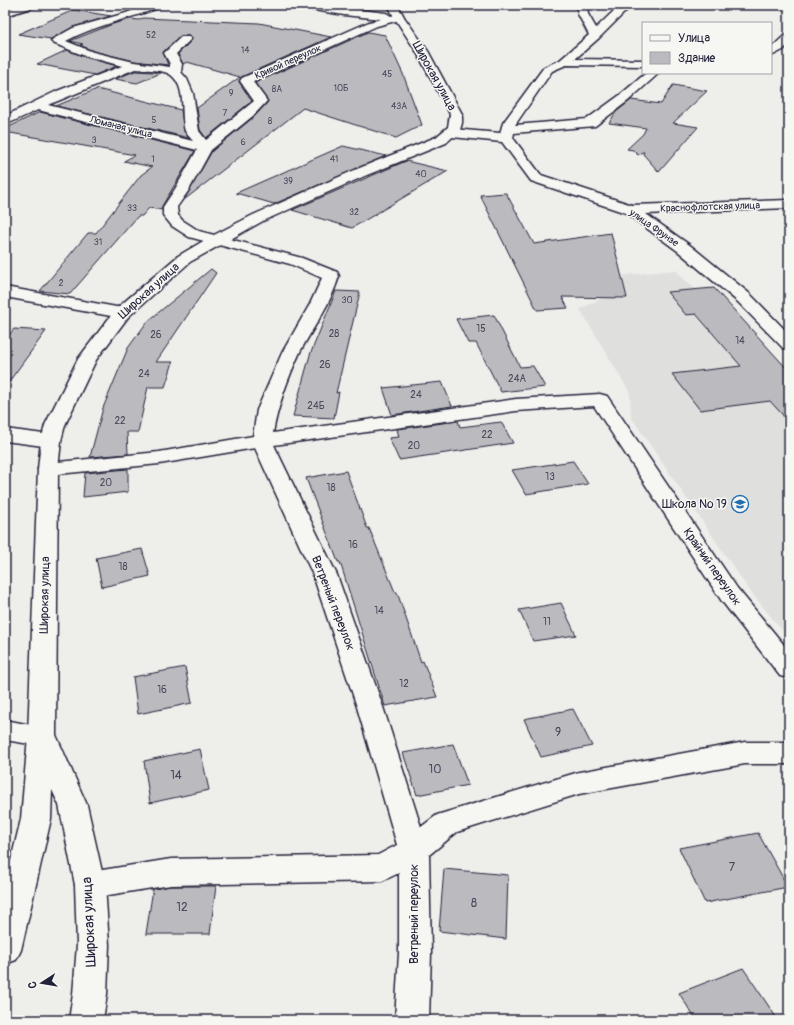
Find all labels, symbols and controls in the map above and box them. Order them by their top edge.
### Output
legend [642,22,772,74]
house number: 52 [146,30,156,41]
text: Улица [678,31,710,46]
street label: Широкая улица [409,39,459,114]
street label: Кривой переулок [253,42,323,82]
house number: 14 [241,45,250,56]
text: Здание [678,51,715,66]
house number: 45 [382,69,392,80]
house number: 10Б [333,83,349,94]
house number: 8А [272,84,282,95]
house number: 9 [229,88,234,99]
house number: 43А [391,101,407,112]
house number: 7 [223,108,228,119]
street label: Ломаная улица [88,113,154,141]
house number: 5 [152,115,157,126]
house number: 8 [268,116,273,127]
house number: 3 [91,135,97,146]
house number: 6 [240,137,246,148]
house number: 1 [151,154,155,165]
house number: 41 [330,154,338,165]
house number: 40 [415,169,427,180]
house number: 39 [283,176,293,187]
street label: Краснофлотская улица [660,199,760,215]
house number: 33 [127,203,137,214]
street label: улица Фрунзе [626,206,681,249]
house number: 32 [349,207,359,218]
house number: 31 [94,237,102,248]
street label: Широкая улица [115,259,183,322]
house number: 2 [58,278,64,289]
house number: 30 [341,295,353,306]
house number: 15 [476,323,486,335]
house number: 28 [329,328,339,340]
house number: 26 [150,329,162,341]
house number: 14 [735,335,745,347]
house number: 26 [319,359,331,371]
house number: 24 [138,368,150,380]
house number: 24А [508,373,526,385]
house number: 24 [410,389,422,401]
house number: 24Б [307,400,325,412]
house number: 22 [114,415,126,427]
house number: 22 [481,429,493,441]
house number: 20 [408,440,420,452]
house number: 13 [545,471,555,483]
house number: 20 [100,477,112,489]
house number: 18 [327,482,335,494]
school or university icon: Школа № 19 [730,494,750,514]
place label: Школа № 19 [662,497,727,512]
street label: Крайний переулок [680,525,744,609]
house number: 16 [348,539,358,551]
street label: Ветреный переулок [308,554,358,652]
street label: Широкая улица [37,556,53,634]
house number: 18 [119,561,127,573]
house number: 14 [374,605,384,617]
house number: 11 [543,616,551,628]
house number: 12 [399,678,409,690]
house number: 16 [157,684,167,696]
house number: 9 [555,725,561,740]
house number: 10 [429,762,441,777]
house number: 14 [170,768,182,783]
house number: 7 [729,860,736,875]
street label: Ветреный переулок [407,864,422,964]
street label: Широкая улица [78,877,100,967]
house number: 8 [471,896,477,911]
house number: 12 [176,900,188,915]
north arrow [22,963,62,1003]
text: С [26,980,40,990]

